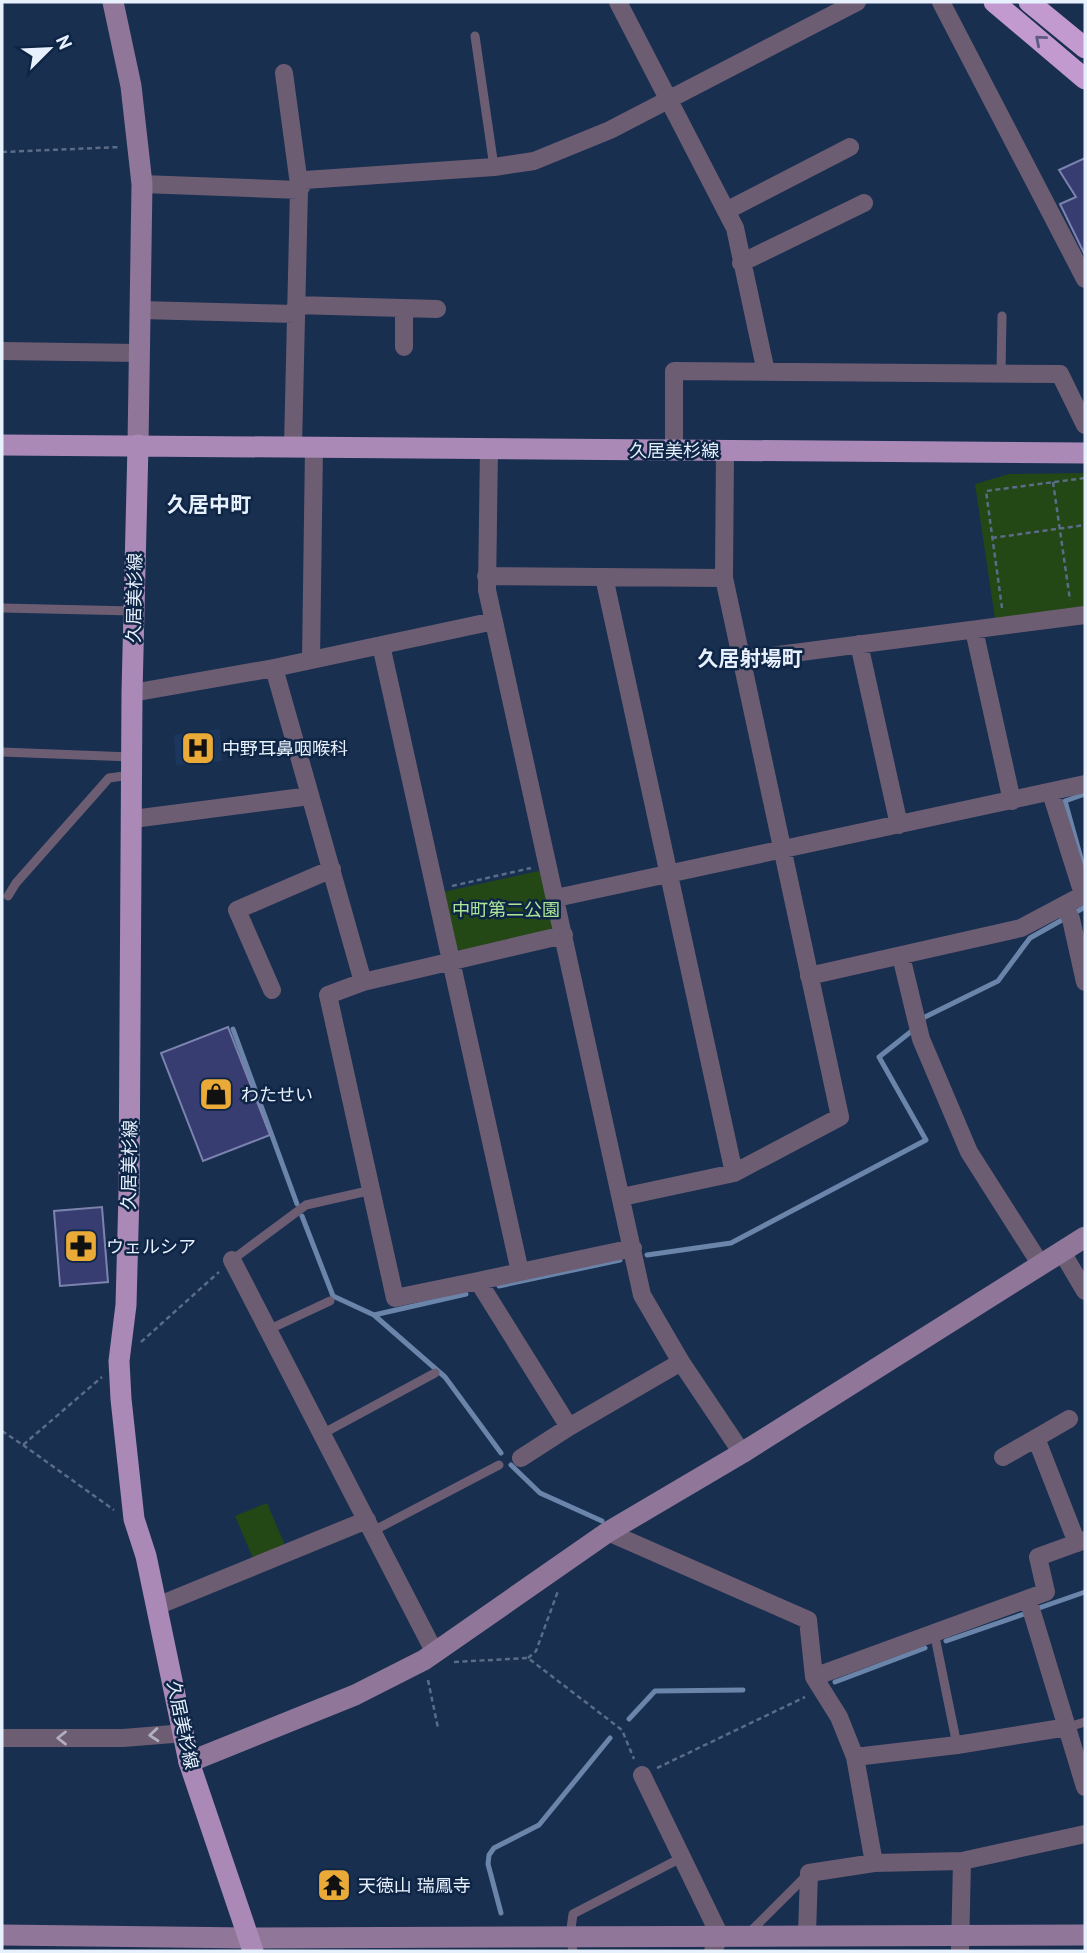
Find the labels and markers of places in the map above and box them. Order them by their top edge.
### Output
hospital icon: 中野耳鼻咽喉科 [179,729,217,767]
place label: 中野耳鼻咽喉科 [222,737,348,760]
shop icon: わたせい [197,1075,235,1113]
place label: わたせい [241,1083,313,1106]
pharmacy icon: ウェルシア [62,1227,100,1265]
place label: ウェルシア [106,1235,196,1258]
temple icon: 天徳山 瑞鳳寺 [315,1866,353,1904]
place label: 天徳山 瑞鳳寺 [358,1874,471,1897]

